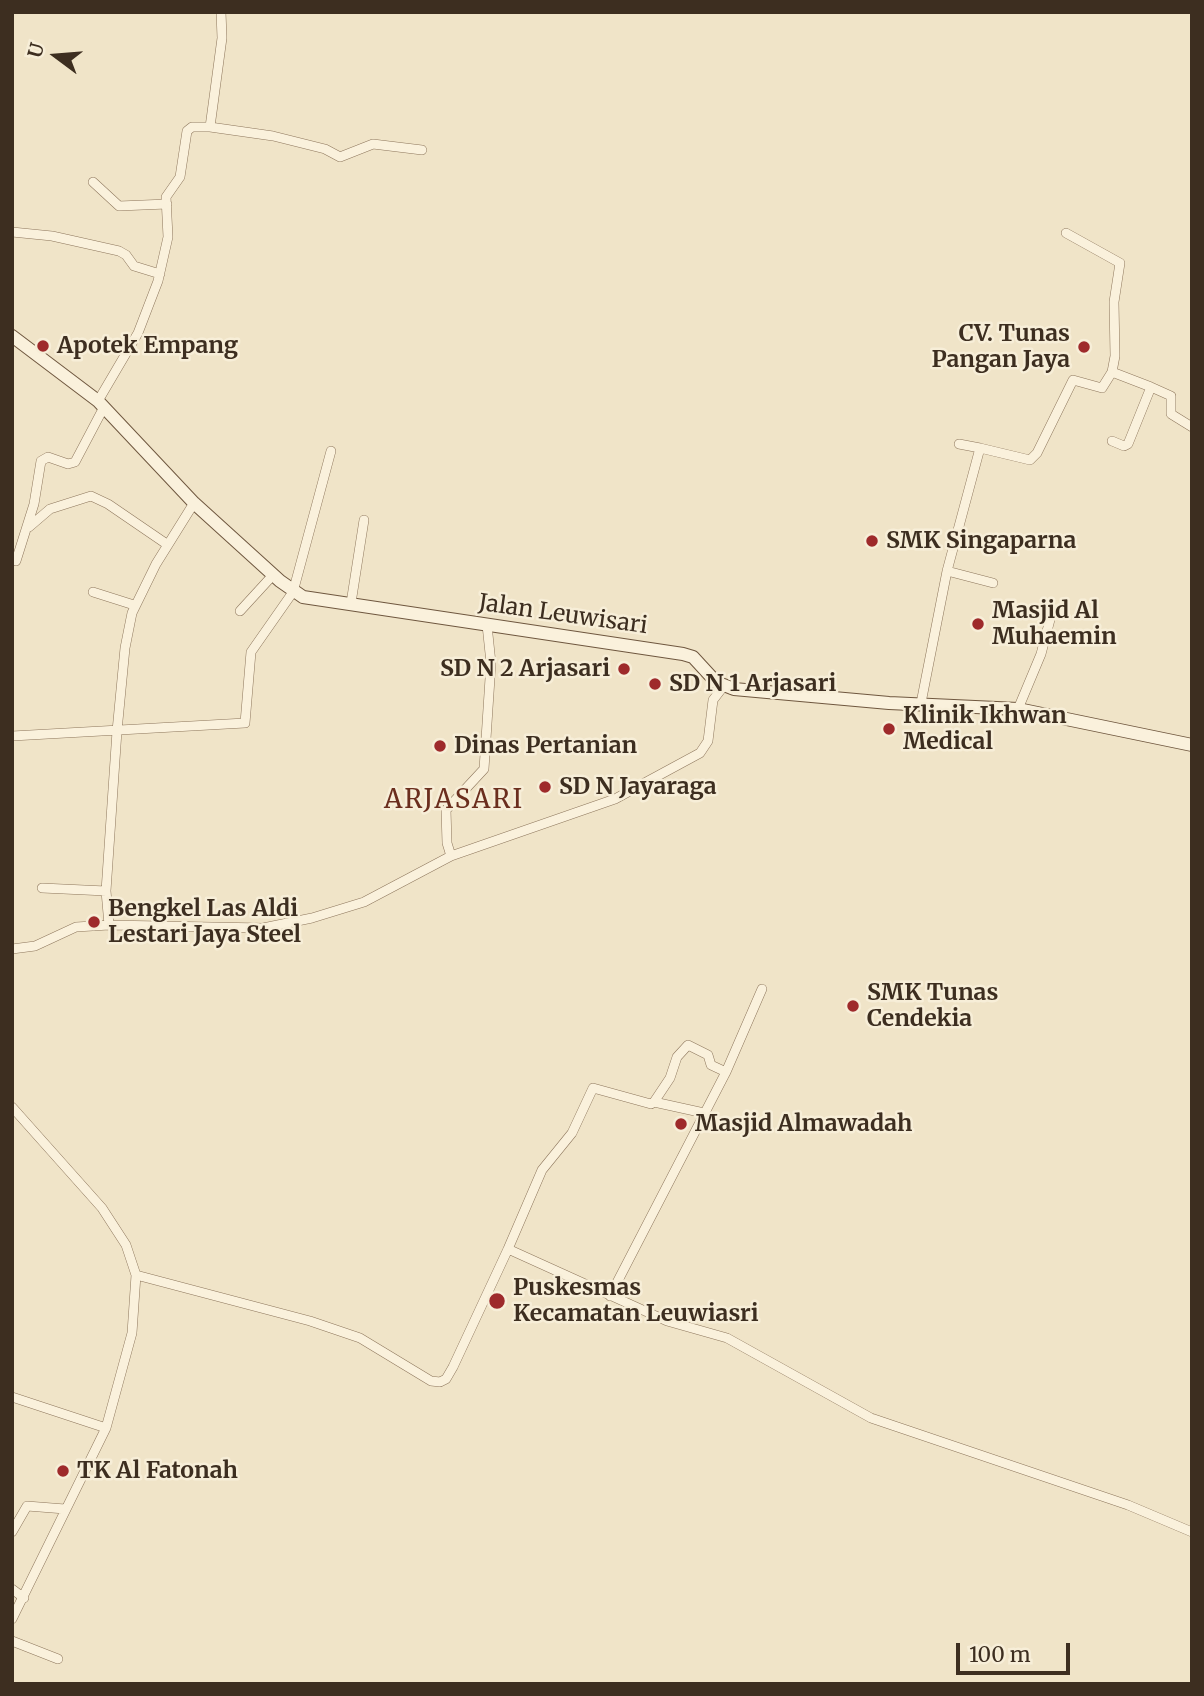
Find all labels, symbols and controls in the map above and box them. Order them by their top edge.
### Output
north arrow [21,21,91,91]
text: U [22,40,49,60]
place label: CV. Tunas Pangan Jaya [932,320,1070,374]
place label: Apotek Empang [57,332,238,360]
marker: Apotek Empang [35,338,51,354]
marker: CV. Tunas Pangan Jaya [1076,339,1092,355]
place label: SMK Singaparna [886,527,1076,555]
marker: SMK Singaparna [864,533,880,549]
street label: Jalan Leuwisari [477,589,649,641]
place label: Masjid Al Muhaemin [992,597,1117,651]
marker: Masjid Al Muhaemin [970,616,986,632]
place label: SD N 2 Arjasari [440,655,610,683]
marker: SD N 2 Arjasari [616,661,632,677]
place label: SD N 1 Arjasari [669,670,836,698]
marker: SD N 1 Arjasari [647,676,663,692]
place label: Klinik Ikhwan Medical [903,702,1067,756]
marker: Klinik Ikhwan Medical [881,721,897,737]
place label: Dinas Pertanian [454,732,637,760]
marker: Dinas Pertanian [432,738,448,754]
place label: SD N Jayaraga [559,773,717,801]
marker: SD N Jayaraga [537,779,553,795]
district label: ARJASARI [385,785,523,817]
place label: Bengkel Las Aldi Lestari Jaya Steel [108,895,301,949]
marker: Bengkel Las Aldi Lestari Jaya Steel [86,914,102,930]
place label: SMK Tunas Cendekia [867,979,998,1033]
marker: SMK Tunas Cendekia [845,998,861,1014]
place label: Masjid Almawadah [695,1110,912,1138]
marker: Masjid Almawadah [673,1116,689,1132]
place label: Puskesmas Kecamatan Leuwiasri [513,1274,759,1328]
marker: Puskesmas Kecamatan Leuwiasri [487,1291,507,1311]
place label: TK Al Fatonah [77,1457,238,1485]
marker: TK Al Fatonah [55,1463,71,1479]
scale bar [959,1630,1073,1674]
text: 100 m [969,1641,1031,1668]

